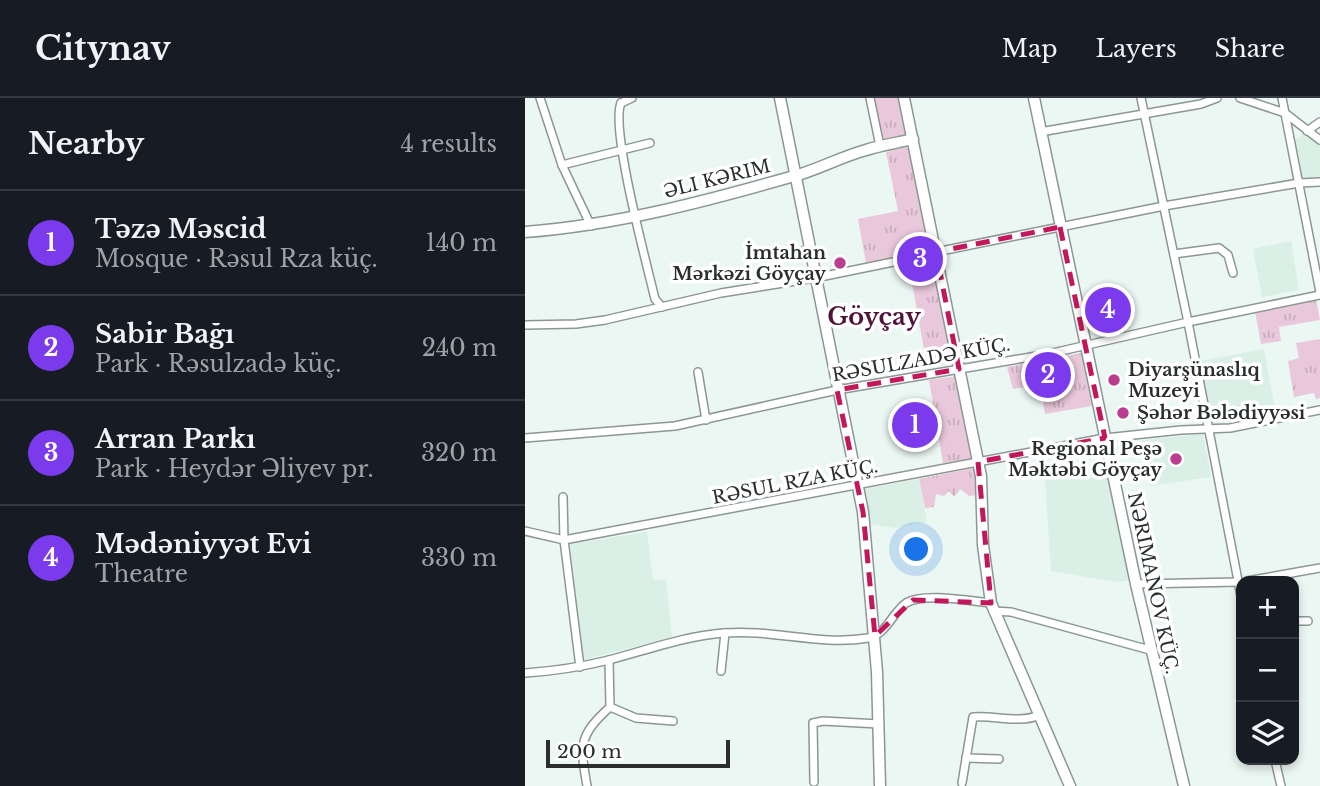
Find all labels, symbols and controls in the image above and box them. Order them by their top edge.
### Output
text: Citynav [35,28,171,69]
text: Map [1002,34,1058,63]
text: Layers [1096,34,1177,63]
text: Share [1215,34,1285,63]
text: Nearby [28,125,144,162]
text: 4 results [401,130,497,158]
street label: ƏLI KƏRIM [661,155,773,203]
text: Təzə Məscid [95,213,267,245]
text: 1 [46,229,56,257]
text: 140 m [426,229,497,257]
pin: 3 [897,233,943,285]
place label: İmtahan Mərkəzi Göyçay [672,241,826,285]
text: Mosque · Rəsul Rza küç. [95,245,378,273]
marker: İmtahan Mərkəzi Göyçay [832,255,848,271]
pin: 4 [1085,284,1131,336]
district label: Göyçay [827,302,921,331]
text: Sabir Bağı [95,318,234,350]
street label: RƏSULZADƏ KÜÇ. [830,333,1012,387]
text: 2 [44,334,58,362]
text: 240 m [422,334,497,362]
pin: 2 [1025,349,1071,401]
text: Park · Rəsulzadə küç. [95,350,341,378]
place label: Diyarşünaslıq Muzeyi [1128,359,1260,402]
marker: Diyarşünaslıq Muzeyi [1106,372,1122,388]
pin: 1 [892,399,938,451]
place label: Şəhər Bələdiyyəsi [1137,402,1306,424]
marker: Şəhər Bələdiyyəsi [1115,405,1131,421]
text: Arran Parkı [95,423,256,455]
place label: Regional Peşə Məktəbi Göyçay [1008,438,1162,481]
text: 3 [44,439,58,467]
text: 320 m [421,439,497,467]
marker: Regional Peşə Məktəbi Göyçay [1168,451,1184,467]
street label: RƏSUL RZA KÜÇ. [710,454,880,509]
text: Park · Heydər Əliyev pr. [95,455,374,483]
street label: NƏRIMANOV KÜÇ. [1123,490,1184,676]
text: Mədəniyyət Evi [95,528,311,560]
your location [899,532,933,566]
text: 4 [43,544,59,572]
text: 330 m [421,544,497,572]
text: Theatre [95,560,188,588]
map controls [1236,576,1299,765]
button: + [1236,576,1299,639]
button: − [1236,639,1299,702]
button: layers [1236,702,1299,765]
scale bar [546,737,730,769]
text: 200 m [557,740,622,763]

